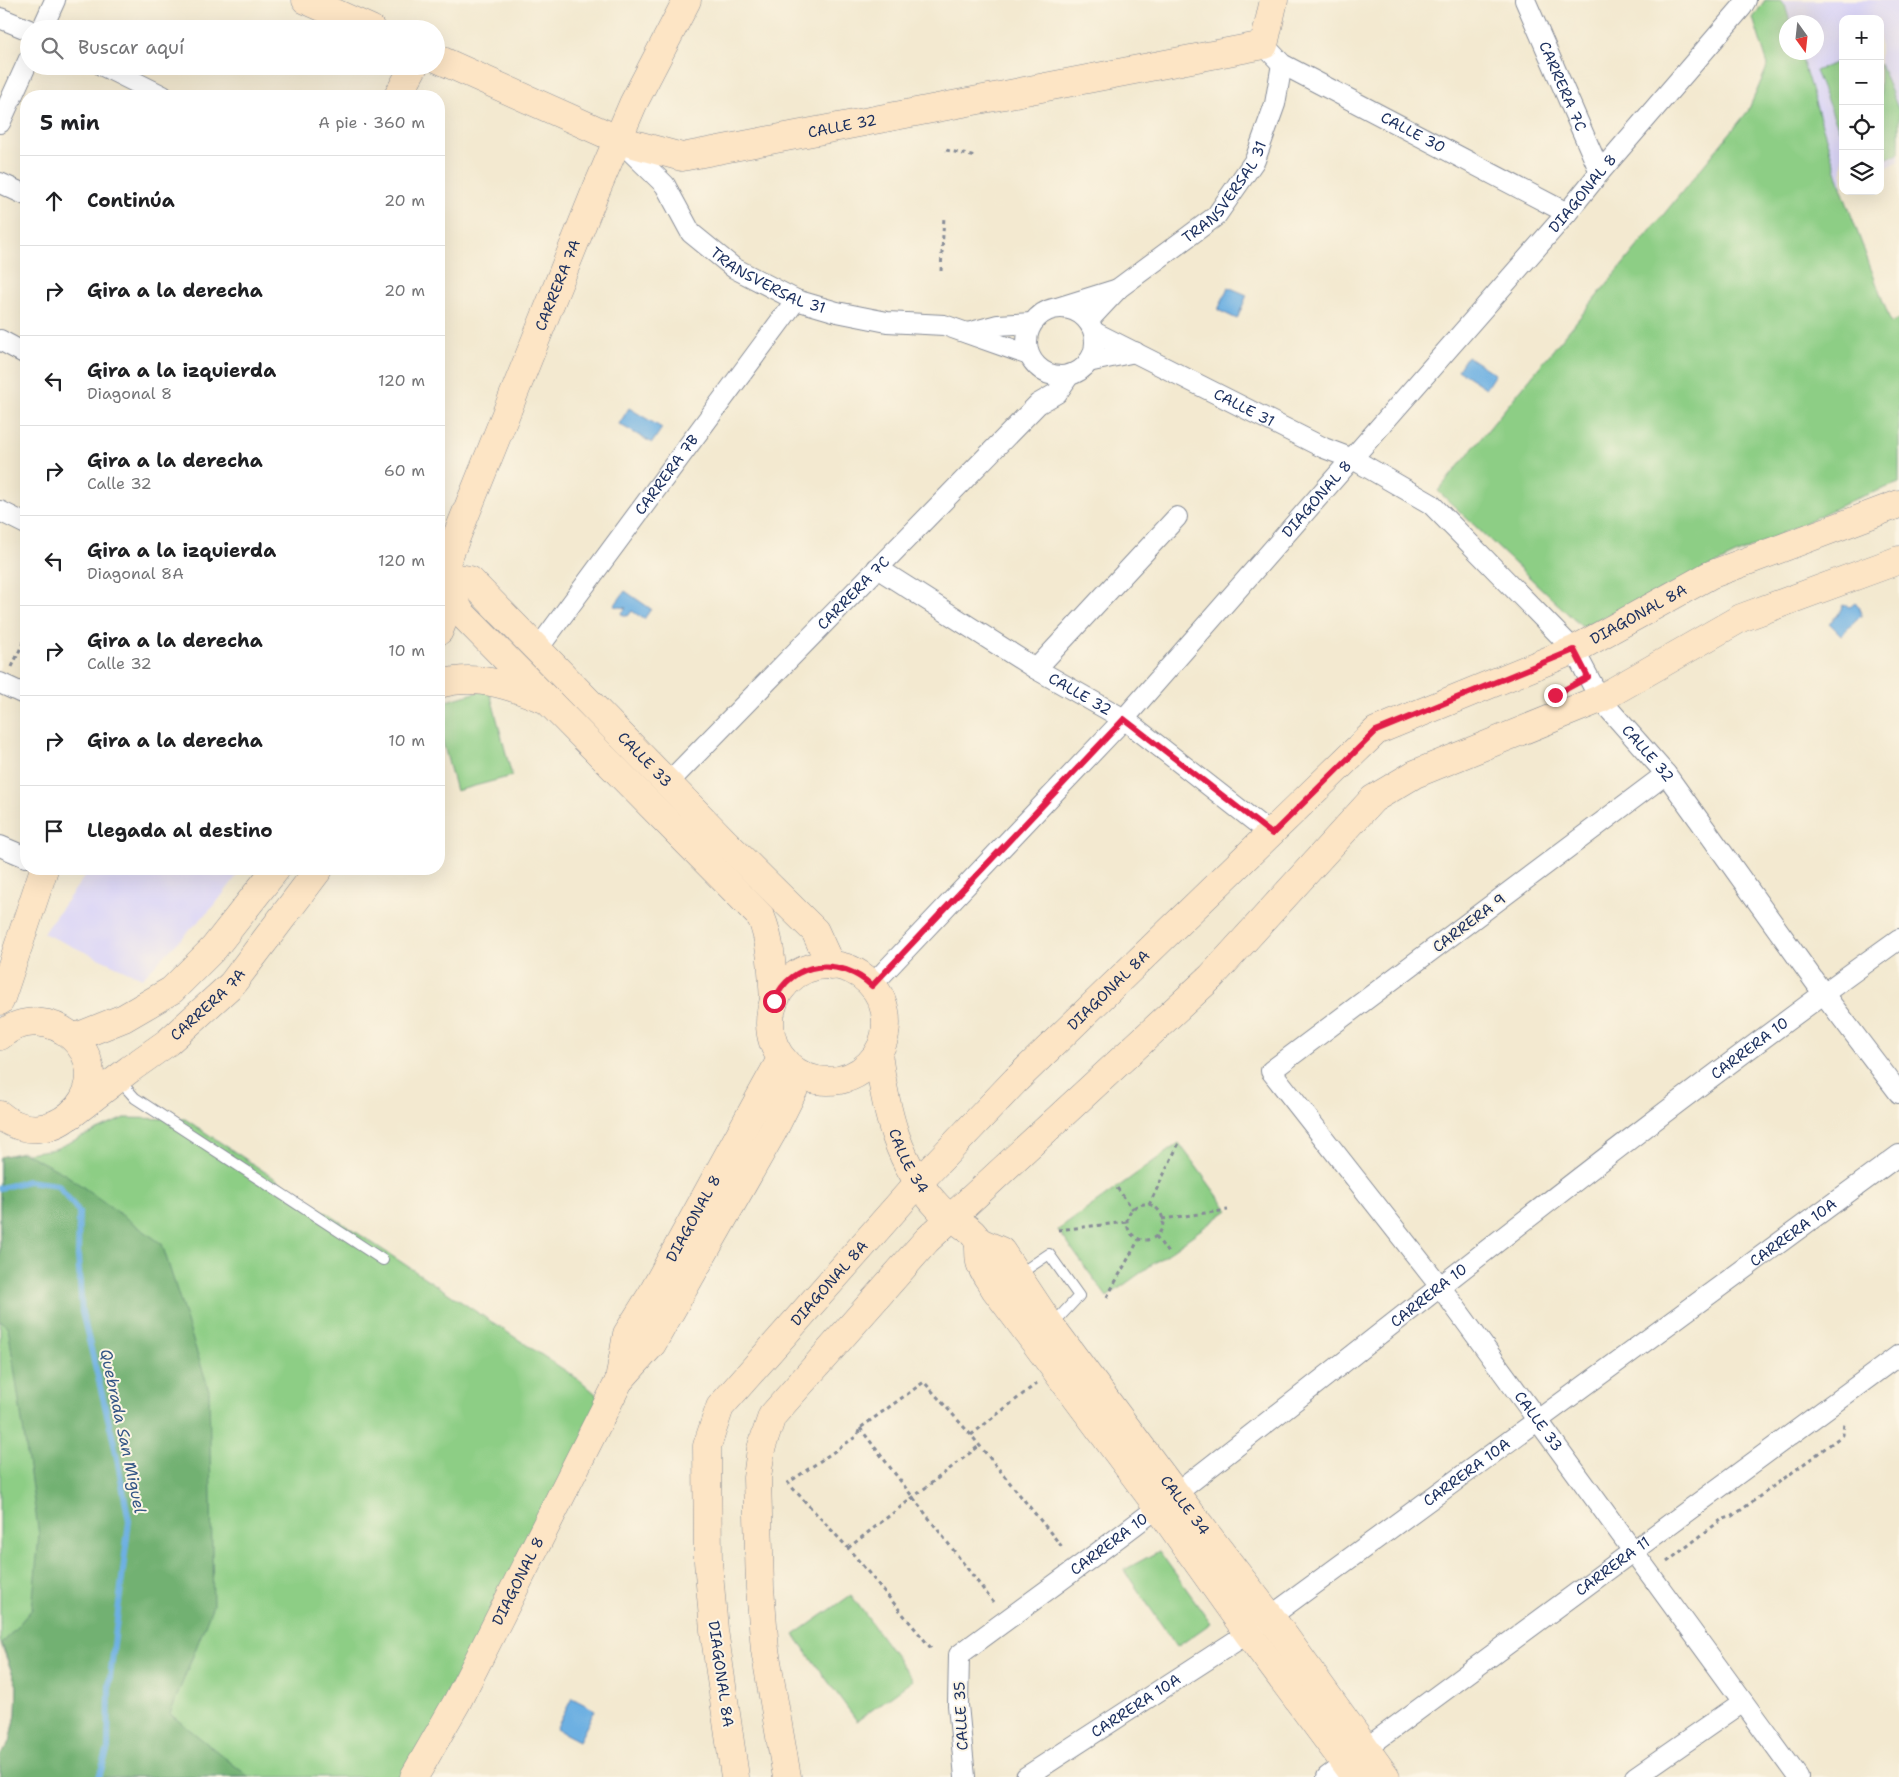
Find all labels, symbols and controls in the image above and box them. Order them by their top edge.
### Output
north arrow [1779,15,1824,60]
map controls [1839,15,1884,195]
button: + [1839,15,1884,60]
search box [20,20,445,75]
icon: search [38,34,66,62]
text: Buscar aquí [78,35,184,60]
street label: CARRERA 7C [1534,38,1591,134]
button: − [1839,60,1884,105]
button: locate [1839,105,1884,150]
street label: CALLE 30 [1377,107,1449,158]
text: 5 min [40,109,100,137]
street label: CALLE 32 [806,110,878,143]
text: A pie · 360 m [318,112,425,133]
street label: TRANSVERSAL 31 [1178,138,1271,248]
street label: DIAGONAL 8 [1544,150,1621,237]
button: layers [1839,150,1884,195]
icon: ahead [40,187,68,215]
text: Continúa [87,188,175,213]
text: 20 m [384,190,425,211]
street label: CARRERA 7A [530,236,585,334]
street label: TRANSVERSAL 31 [706,243,828,318]
icon: right [40,277,68,305]
text: Gira a la derecha [87,278,263,303]
text: 20 m [384,280,425,301]
text: Gira a la izquierda [87,358,276,383]
icon: left [40,367,68,395]
text: 120 m [378,370,425,391]
text: Diagonal 8 [87,383,172,404]
street label: CALLE 31 [1210,384,1278,431]
street label: CARRERA 7B [630,430,703,519]
text: Gira a la derecha [87,448,263,473]
street label: DIAGONAL 8 [1277,456,1356,542]
icon: right [40,457,68,485]
text: 60 m [384,460,425,481]
text: Calle 32 [87,473,152,494]
text: Gira a la izquierda [87,538,276,563]
icon: left [40,547,68,575]
text: 120 m [378,550,425,571]
street label: CARRERA 7C [813,552,894,634]
text: Diagonal 8A [87,563,184,584]
street label: DIAGONAL 8A [1587,580,1691,649]
text: Gira a la derecha [87,628,263,653]
icon: right [40,637,68,665]
text: 10 m [388,640,425,661]
text: Calle 32 [87,653,152,674]
street label: CALLE 32 [1045,668,1115,720]
route end [1544,684,1567,707]
street label: CALLE 32 [1617,721,1678,786]
icon: right [40,727,68,755]
text: Gira a la derecha [87,728,263,753]
street label: CALLE 33 [613,728,676,792]
text: 10 m [388,730,425,751]
icon: arrive [40,817,68,845]
text: Llegada al destino [87,818,273,843]
street label: CARRERA 9 [1428,889,1510,957]
street label: DIAGONAL 8A [1063,946,1154,1035]
street label: CARRERA 7A [166,965,250,1045]
route start [763,990,786,1013]
street label: CARRERA 10 [1707,1013,1793,1084]
street label: CALLE 34 [884,1126,933,1197]
street label: DIAGONAL 8 [661,1171,725,1266]
street label: CARRERA 10A [1746,1194,1841,1271]
street label: DIAGONAL 8A [786,1236,873,1330]
street label: CARRERA 10 [1386,1259,1471,1332]
water label: Quebrada San Miguel [95,1347,151,1515]
street label: CALLE 33 [1510,1387,1567,1455]
street label: CARRERA 10A [1419,1434,1514,1511]
street label: CALLE 34 [1156,1471,1214,1539]
street label: CARRERA 10 [1066,1509,1152,1580]
street label: CARRERA 11 [1571,1532,1654,1600]
street label: DIAGONAL 8 [487,1533,549,1629]
street label: DIAGONAL 8A [704,1619,738,1729]
street label: CARRERA 10A [1087,1669,1185,1742]
street label: CALLE 35 [949,1681,973,1751]

